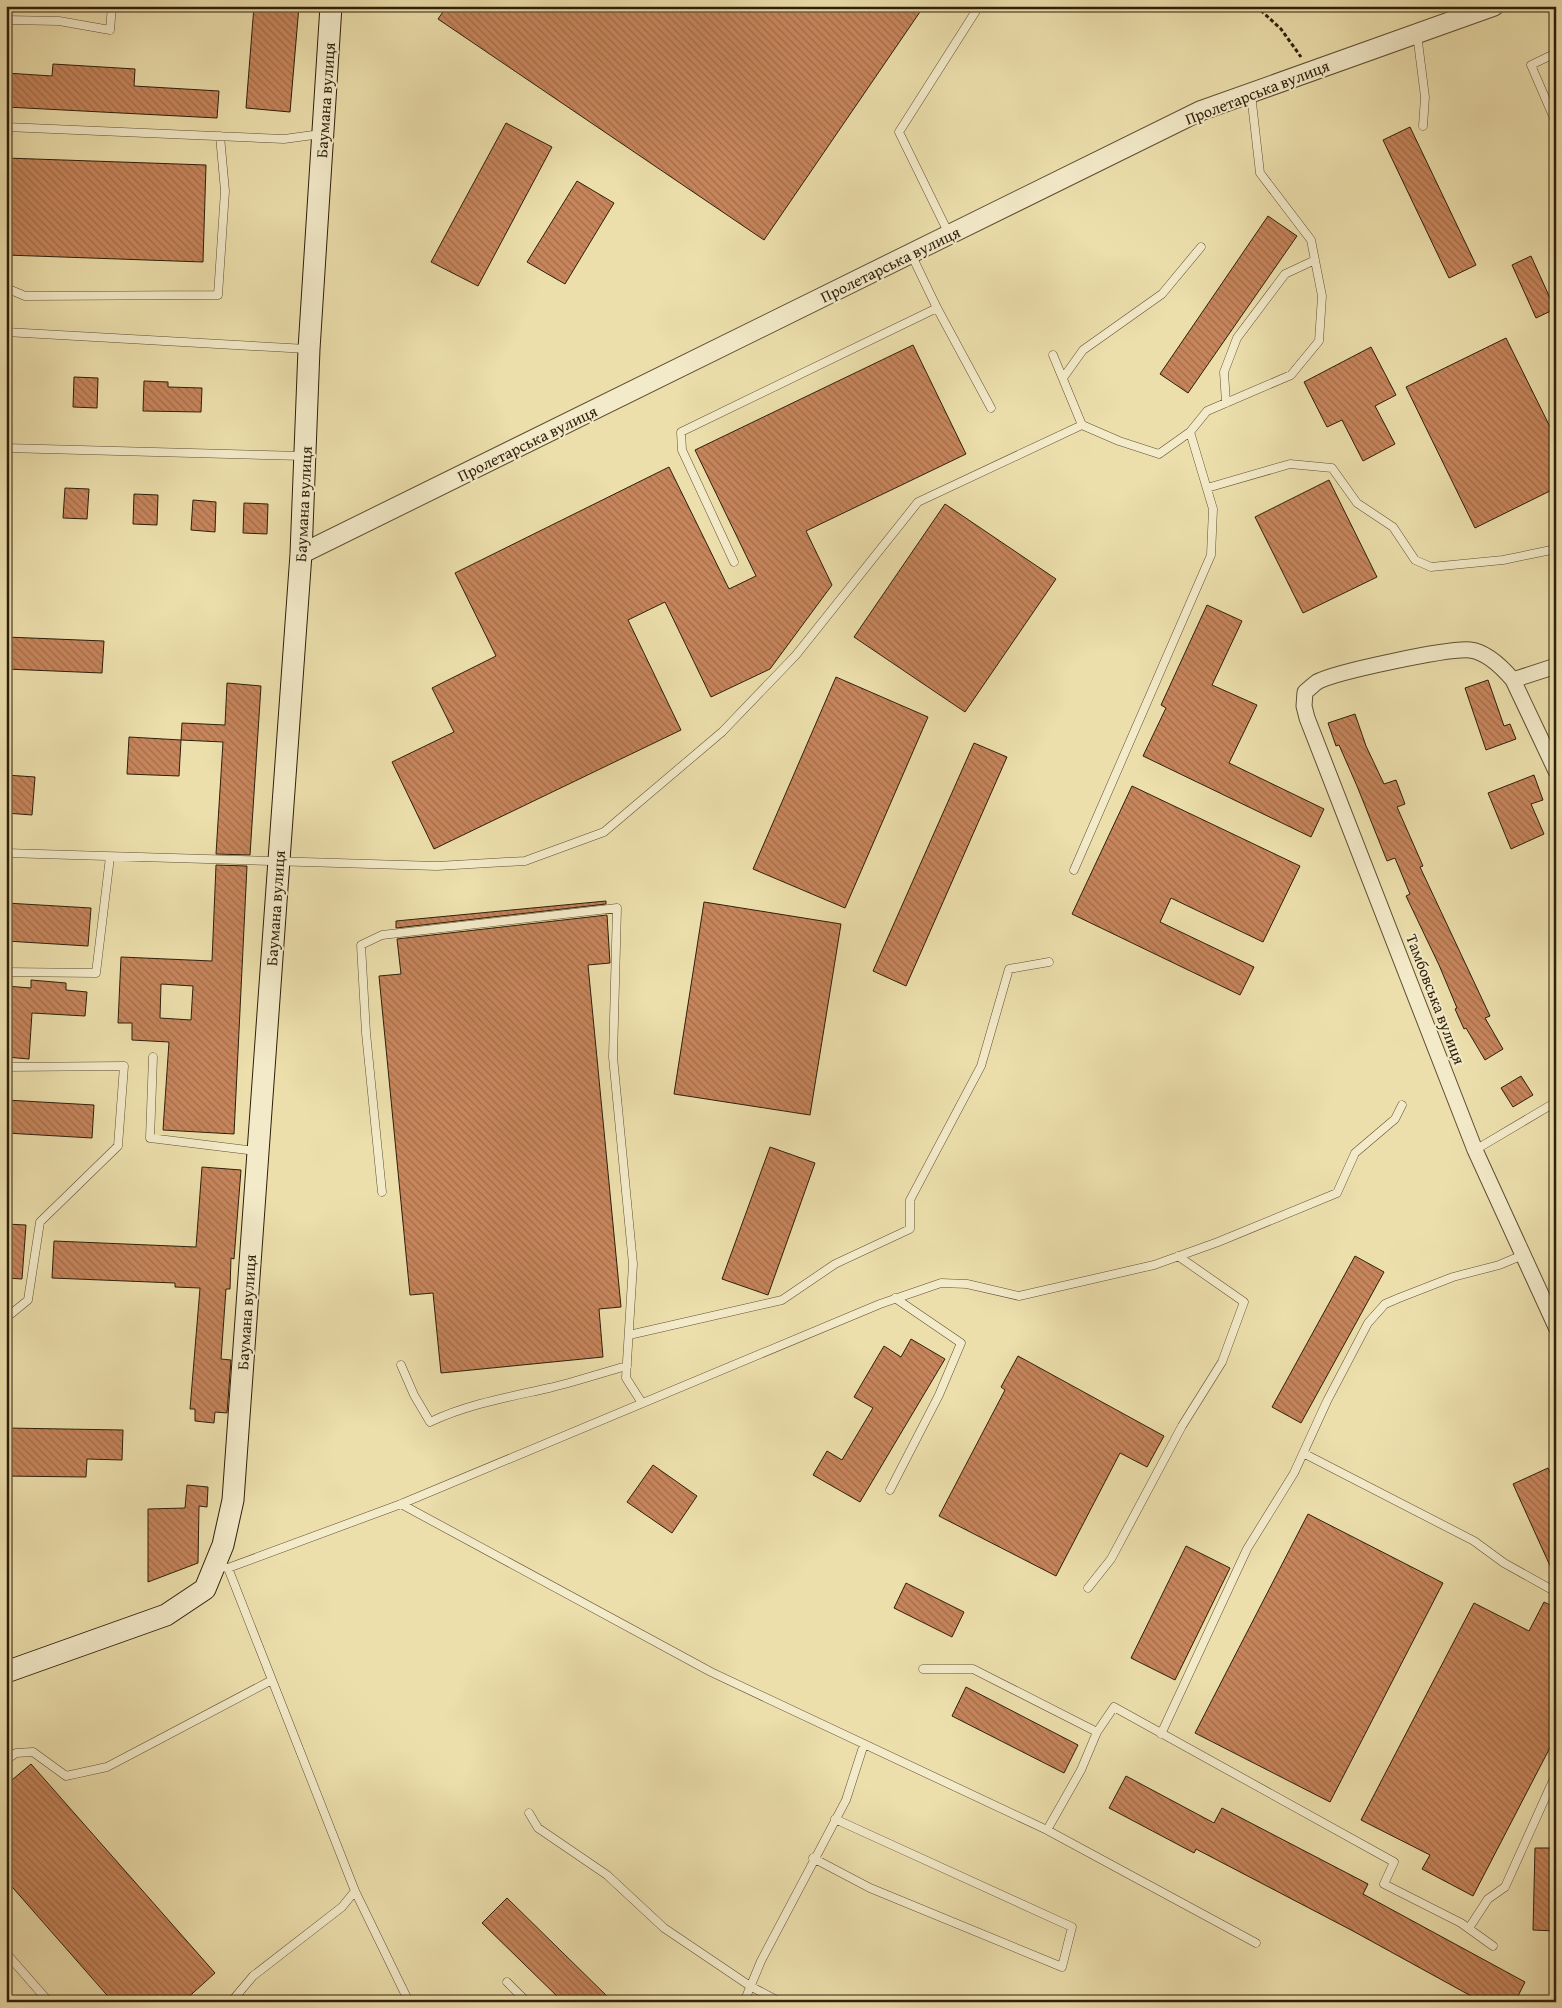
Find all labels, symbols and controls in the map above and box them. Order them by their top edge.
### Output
street label: Баумана вулиця [309,41,341,159]
street label: Пролетарська вулиця [1181,53,1333,131]
street label: Пролетарська вулиця [816,220,964,308]
street label: Пролетарська вулиця [453,399,601,487]
street label: Баумана вулиця [288,446,318,562]
street label: Баумана вулиця [259,849,291,967]
street label: Тамбовська вулиця [1400,930,1472,1068]
street label: Баумана вулиця [230,1253,262,1371]

